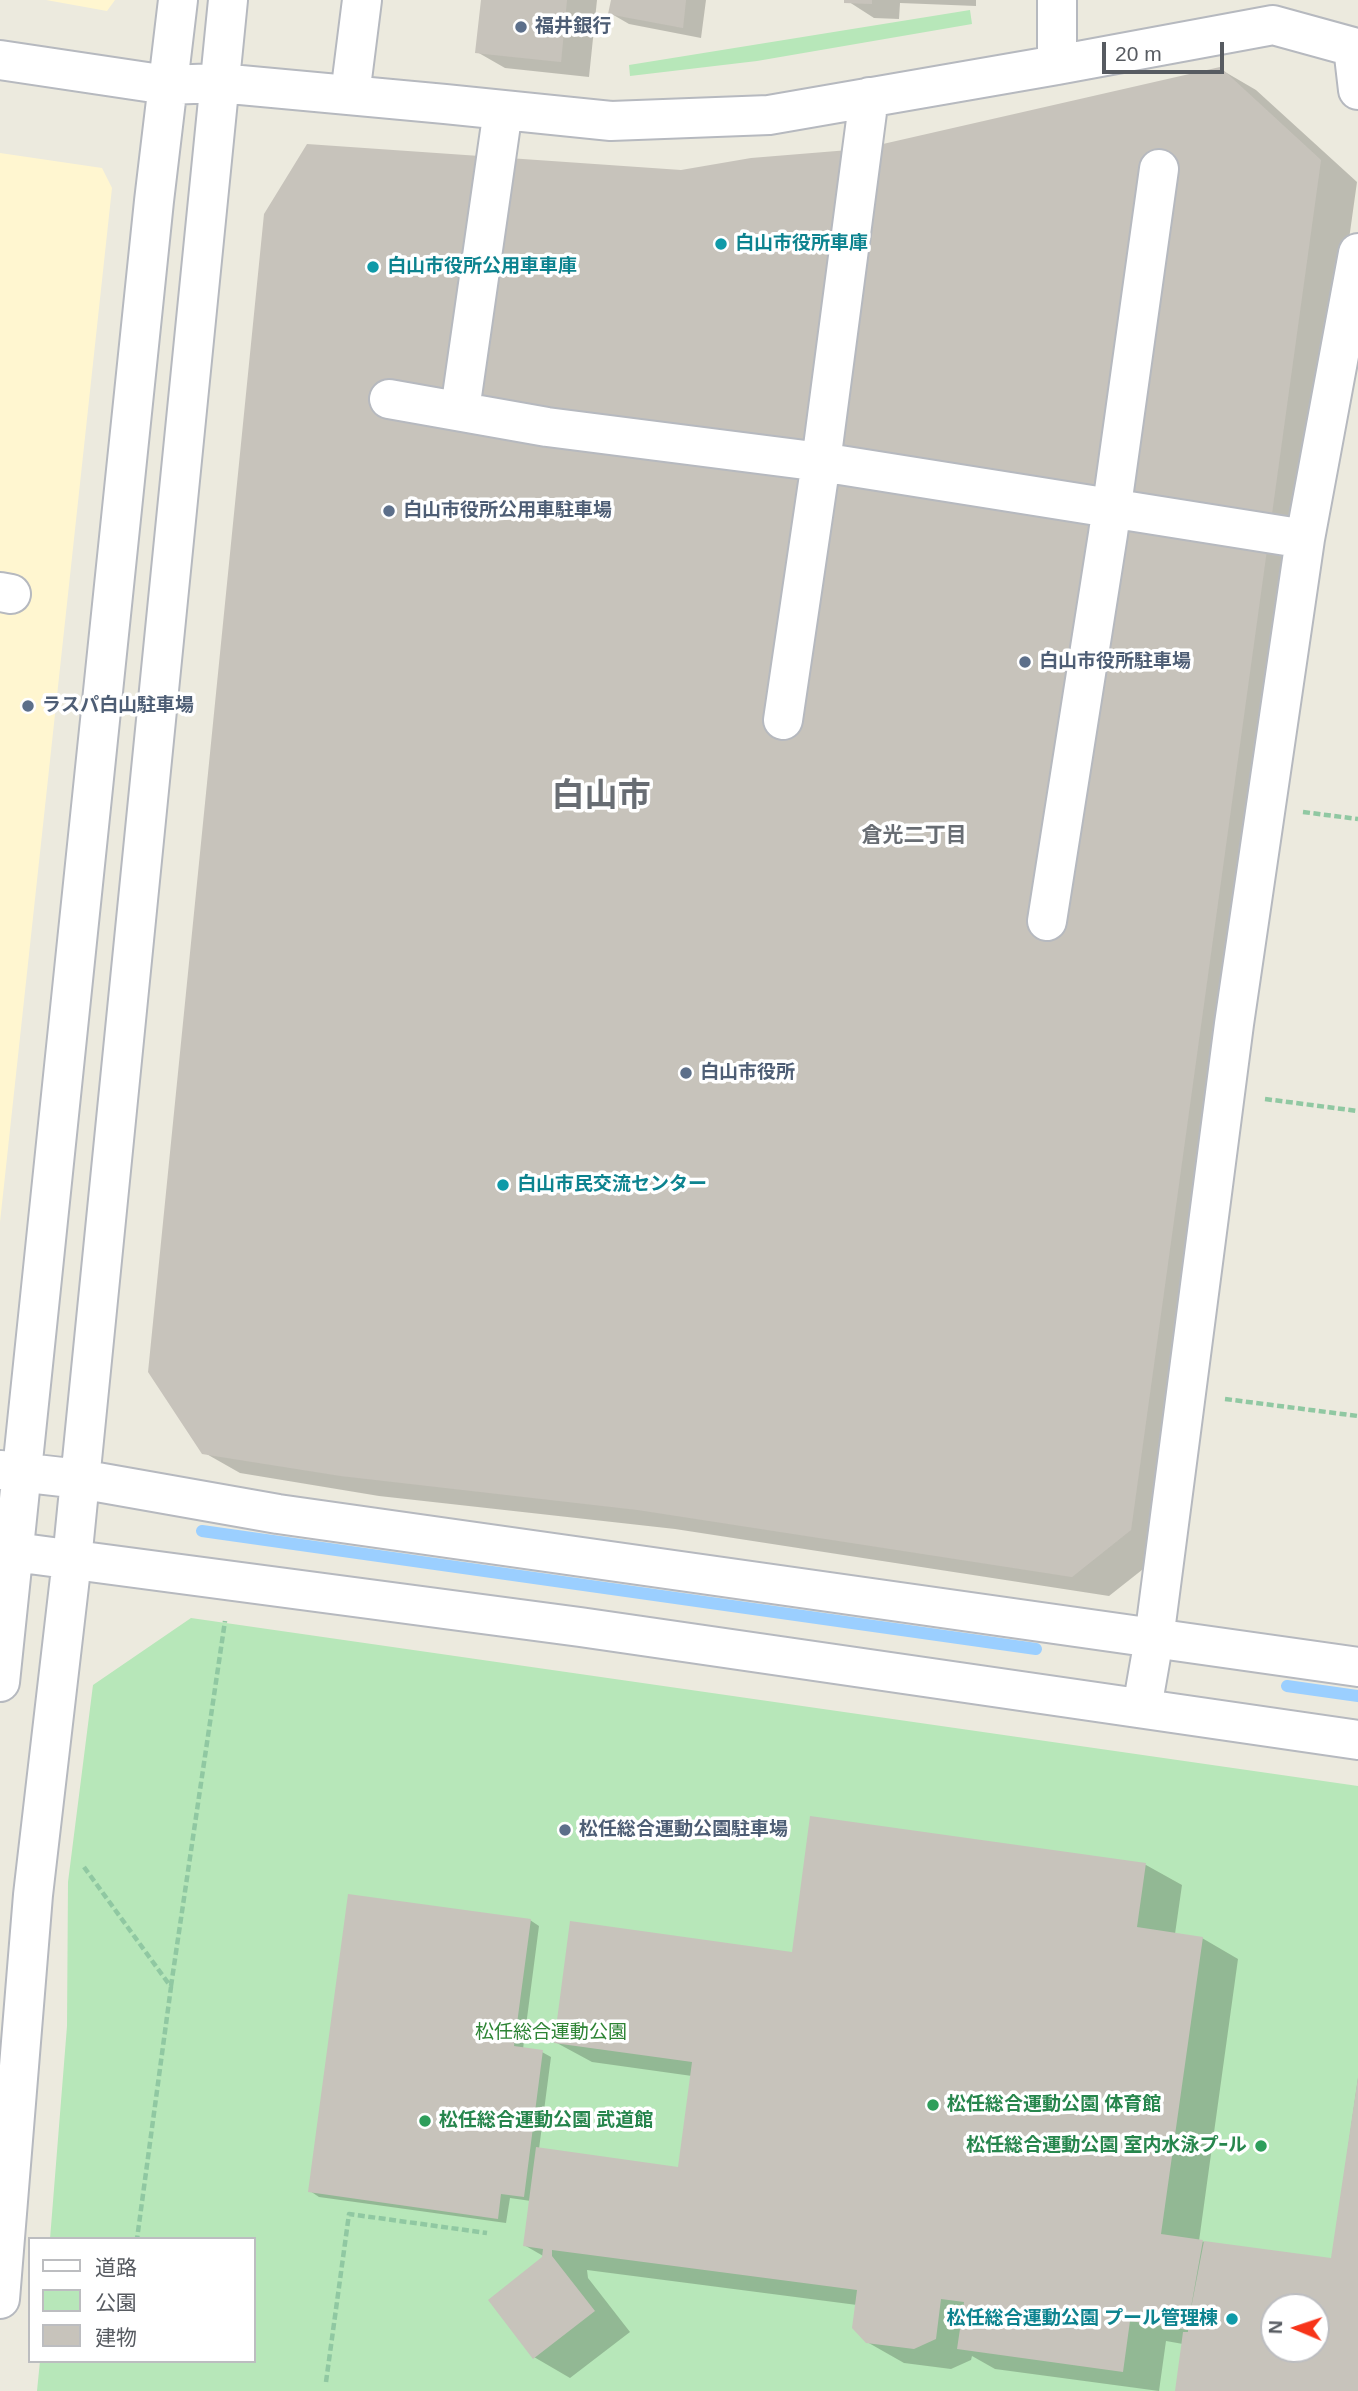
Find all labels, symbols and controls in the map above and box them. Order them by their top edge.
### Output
place label: 福井銀行 [535,16,611,38]
marker: 福井銀行 [513,19,529,35]
scale bar [1106,28,1228,72]
text: 20 m [1115,42,1162,65]
place label: 白山市役所車庫 [735,233,868,255]
marker: 白山市役所車庫 [713,236,729,252]
place label: 白山市役所公用車車庫 [387,256,577,278]
marker: 白山市役所公用車車庫 [365,259,381,275]
place label: 白山市役所公用車駐車場 [403,500,612,522]
marker: 白山市役所公用車駐車場 [381,503,397,519]
place label: 白山市役所駐車場 [1039,651,1191,673]
marker: 白山市役所駐車場 [1017,654,1033,670]
place label: ラスパ白山駐車場 [42,695,194,717]
marker: ラスパ白山駐車場 [20,698,36,714]
district label: 白山市 [552,777,650,817]
district label: 倉光二丁目 [862,823,966,849]
place label: 白山市役所 [700,1062,795,1084]
marker: 白山市役所 [678,1065,694,1081]
place label: 白山市民交流センター [517,1174,707,1196]
marker: 白山市民交流センター [495,1177,511,1193]
place label: 松任総合運動公園駐車場 [579,1819,788,1841]
marker: 松任総合運動公園駐車場 [557,1822,573,1838]
park label: 松任総合運動公園 [475,2022,627,2044]
place label: 松任総合運動公園 体育館 [947,2094,1161,2116]
marker: 松任総合運動公園 体育館 [925,2097,941,2113]
place label: 松任総合運動公園 武道館 [439,2110,653,2132]
marker: 松任総合運動公園 武道館 [417,2113,433,2129]
place label: 松任総合運動公園 室内水泳プｰル [966,2135,1247,2157]
marker: 松任総合運動公園 室内水泳プｰル [1253,2138,1269,2154]
legend [28,2237,256,2363]
text: 道路 [95,2256,137,2279]
text: 公園 [95,2291,137,2314]
north arrow [1260,2293,1330,2363]
place label: 松任総合運動公園 プール管理棟 [947,2308,1218,2330]
marker: 松任総合運動公園 プール管理棟 [1224,2311,1240,2327]
text: N [1265,2320,1286,2335]
text: 建物 [95,2326,137,2349]

